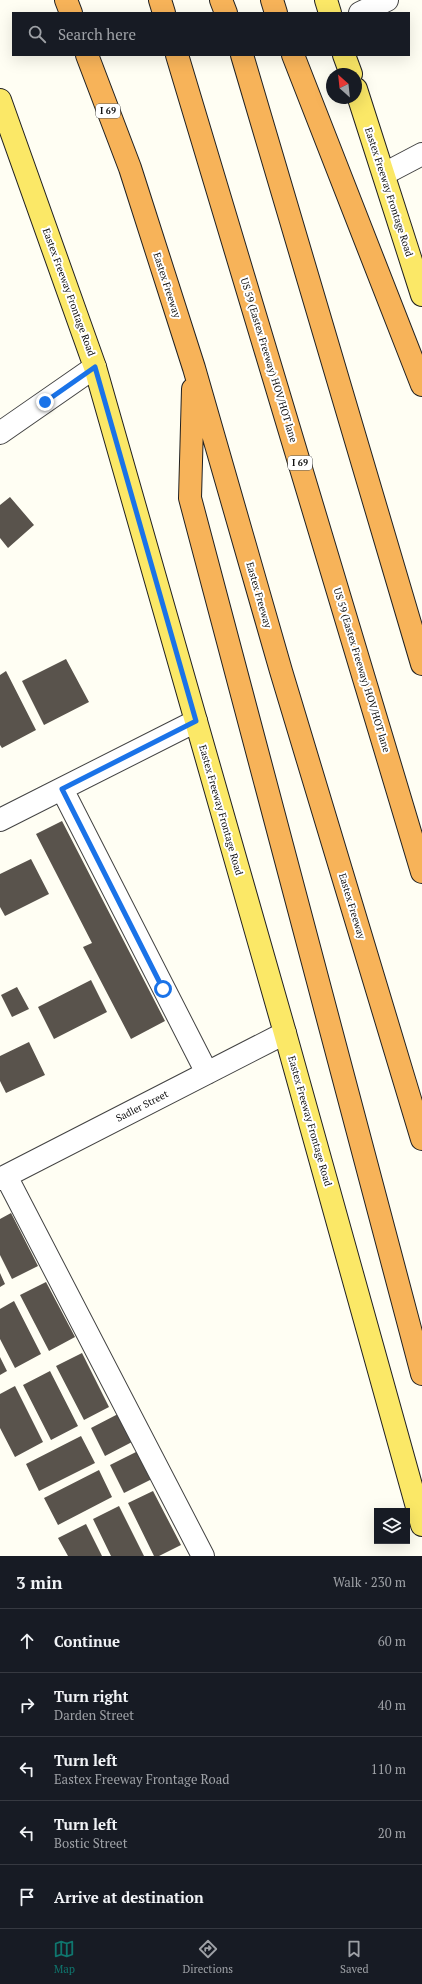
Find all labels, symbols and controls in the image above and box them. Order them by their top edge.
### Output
search box [12,12,410,56]
icon: search [26,23,48,45]
text: Search here [58,24,136,44]
north arrow [326,68,362,104]
road number: I 69 [96,104,120,118]
street label: Eastex Freeway Frontage Road [362,126,416,259]
street label: Eastex Freeway Frontage Road [40,226,98,358]
street label: Eastex Freeway [150,251,184,320]
street label: US 59 (Eastex Freeway) HOV/HOT lane [238,276,300,444]
route end [36,393,54,411]
road number: I 69 [288,456,312,470]
street label: Eastex Freeway [243,560,275,630]
street label: US 59 (Eastex Freeway) HOV/HOT lane [331,586,393,754]
street label: Eastex Freeway Frontage Road [196,743,246,877]
street label: Eastex Freeway [336,872,368,941]
route start [154,980,172,998]
street label: Eastex Freeway Frontage Road [285,1054,335,1188]
street label: Sadler Street [114,1087,171,1125]
map controls [374,1508,410,1544]
button: layers [374,1508,410,1544]
text: 3 min [16,1571,63,1594]
text: Walk · 230 m [333,1573,406,1591]
icon: ahead [16,1630,38,1652]
text: Continue [54,1631,120,1651]
text: 60 m [378,1632,406,1650]
text: Turn right [54,1686,129,1706]
icon: right [16,1694,38,1716]
text: 40 m [378,1696,406,1714]
text: Darden Street [54,1706,134,1724]
text: Turn left [54,1750,118,1770]
icon: left [16,1758,38,1780]
text: 110 m [371,1760,406,1778]
text: Eastex Freeway Frontage Road [54,1770,230,1788]
text: Turn left [54,1814,118,1834]
icon: left [16,1822,38,1844]
text: 20 m [378,1824,406,1842]
text: Bostic Street [54,1834,127,1852]
icon: arrive [16,1886,38,1908]
text: Arrive at destination [54,1887,204,1907]
tab: Map [53,1938,75,1976]
tab: Directions [182,1938,233,1976]
tab: Saved [340,1938,369,1976]

